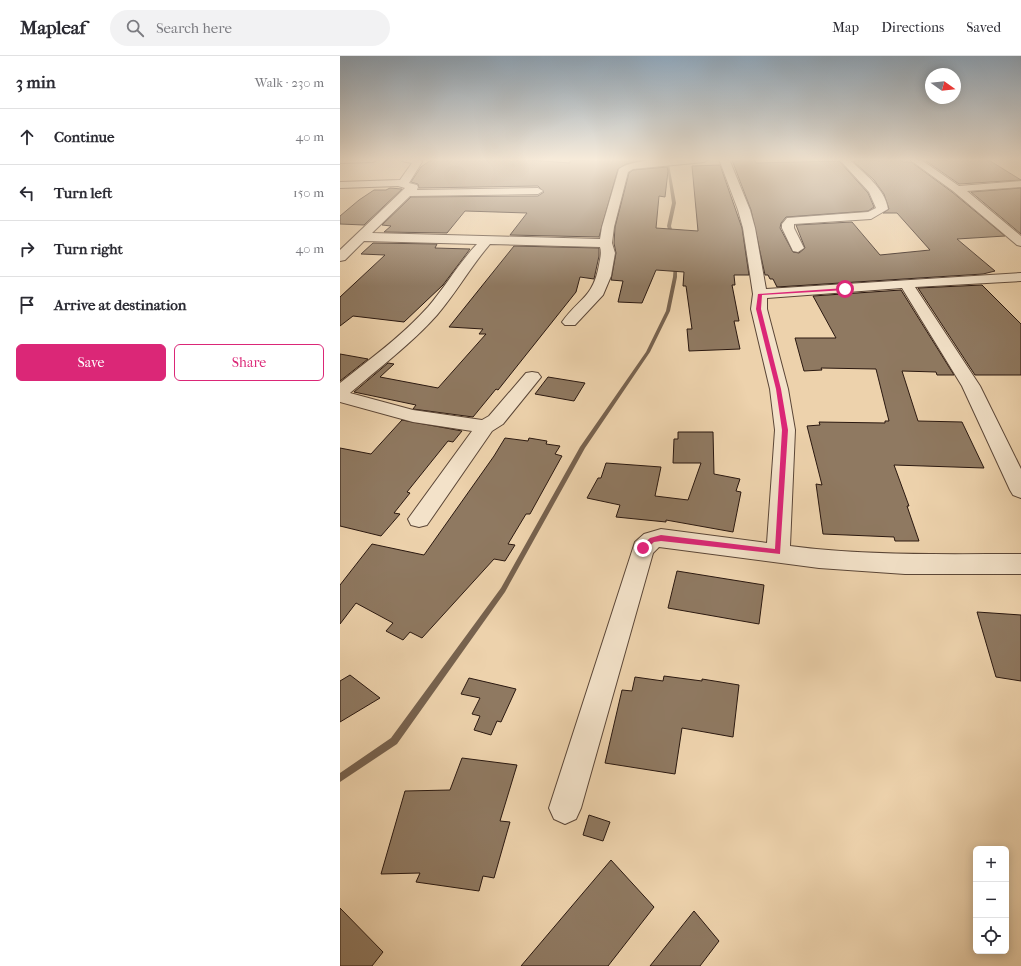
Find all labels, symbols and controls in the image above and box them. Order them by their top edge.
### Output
search box [110,10,390,46]
text: Mapleaf [20,17,86,39]
icon: search [124,17,146,39]
text: Search here [156,19,232,37]
text: Map [832,19,859,36]
text: Directions [881,19,944,36]
text: Saved [966,19,1001,36]
north arrow [925,68,961,104]
text: 3 min [16,72,56,92]
text: Walk · 230 m [255,75,324,90]
icon: ahead [16,126,38,148]
text: Continue [54,128,114,146]
text: 40 m [296,129,324,144]
icon: left [16,182,38,204]
text: Turn left [54,184,112,202]
text: 150 m [293,185,324,200]
icon: right [16,238,38,260]
text: Turn right [54,240,123,258]
text: 40 m [296,241,324,256]
route start [836,280,854,298]
icon: arrive [16,294,38,316]
text: Arrive at destination [54,296,186,314]
button: Save [16,344,166,381]
button: Share [174,344,324,381]
route end [634,539,652,557]
map controls [973,846,1009,954]
button: + [973,846,1009,882]
button: − [973,882,1009,918]
button: locate [973,918,1009,954]

